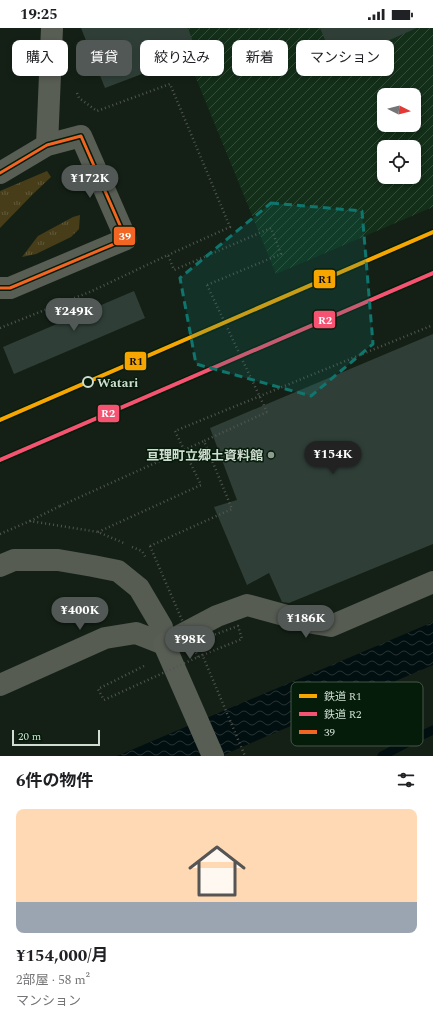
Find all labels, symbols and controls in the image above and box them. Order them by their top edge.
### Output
text: 19:25 [20,3,58,26]
chip: 購入 [12,40,68,76]
chip: 賃貸 [76,40,132,76]
chip: 絞り込み [140,40,224,76]
chip: 新着 [232,40,288,76]
chip: マンション [296,40,394,76]
north arrow [377,88,421,132]
map controls [377,88,421,184]
button: locate [377,140,421,184]
pin: ¥172K [62,165,118,199]
text: ¥172K [70,168,110,188]
line badge: 39 [113,226,136,246]
text: 39 [119,228,131,245]
line badge: R1 [313,269,336,289]
text: R1 [318,271,332,288]
pin: ¥249K [46,298,102,332]
text: ¥249K [54,301,94,321]
line badge: R2 [313,310,336,329]
text: R2 [318,312,332,329]
line badge: R1 [124,351,147,371]
text: R1 [129,353,143,370]
place label: Watari [97,373,138,393]
marker: Watari [82,376,94,388]
line badge: R2 [97,404,120,423]
text: R2 [101,405,115,422]
pin: ¥154K [305,441,361,475]
text: ¥154K [313,444,353,464]
place label: 亘理町立郷土資料館 [146,446,263,466]
marker: 亘理町立郷土資料館 [266,450,276,460]
pin: ¥400K [52,597,108,631]
text: ¥400K [60,600,100,620]
pin: ¥186K [278,605,334,639]
text: ¥186K [286,608,326,628]
pin: ¥98K [166,626,214,660]
text: ¥98K [174,629,206,649]
legend [291,682,423,746]
text: 鉄道 R1 [324,688,362,705]
text: 鉄道 R2 [324,706,362,723]
text: 39 [324,724,335,741]
scale bar [12,728,100,747]
text: 20 m [18,728,41,745]
text: 6件の物件 [16,768,94,794]
icon: filters [395,769,417,791]
icon: home [181,835,253,907]
text: ¥154,000/月 [16,943,109,969]
text: 2部屋 · 58 m² [16,970,90,990]
text: マンション [16,991,81,1011]

